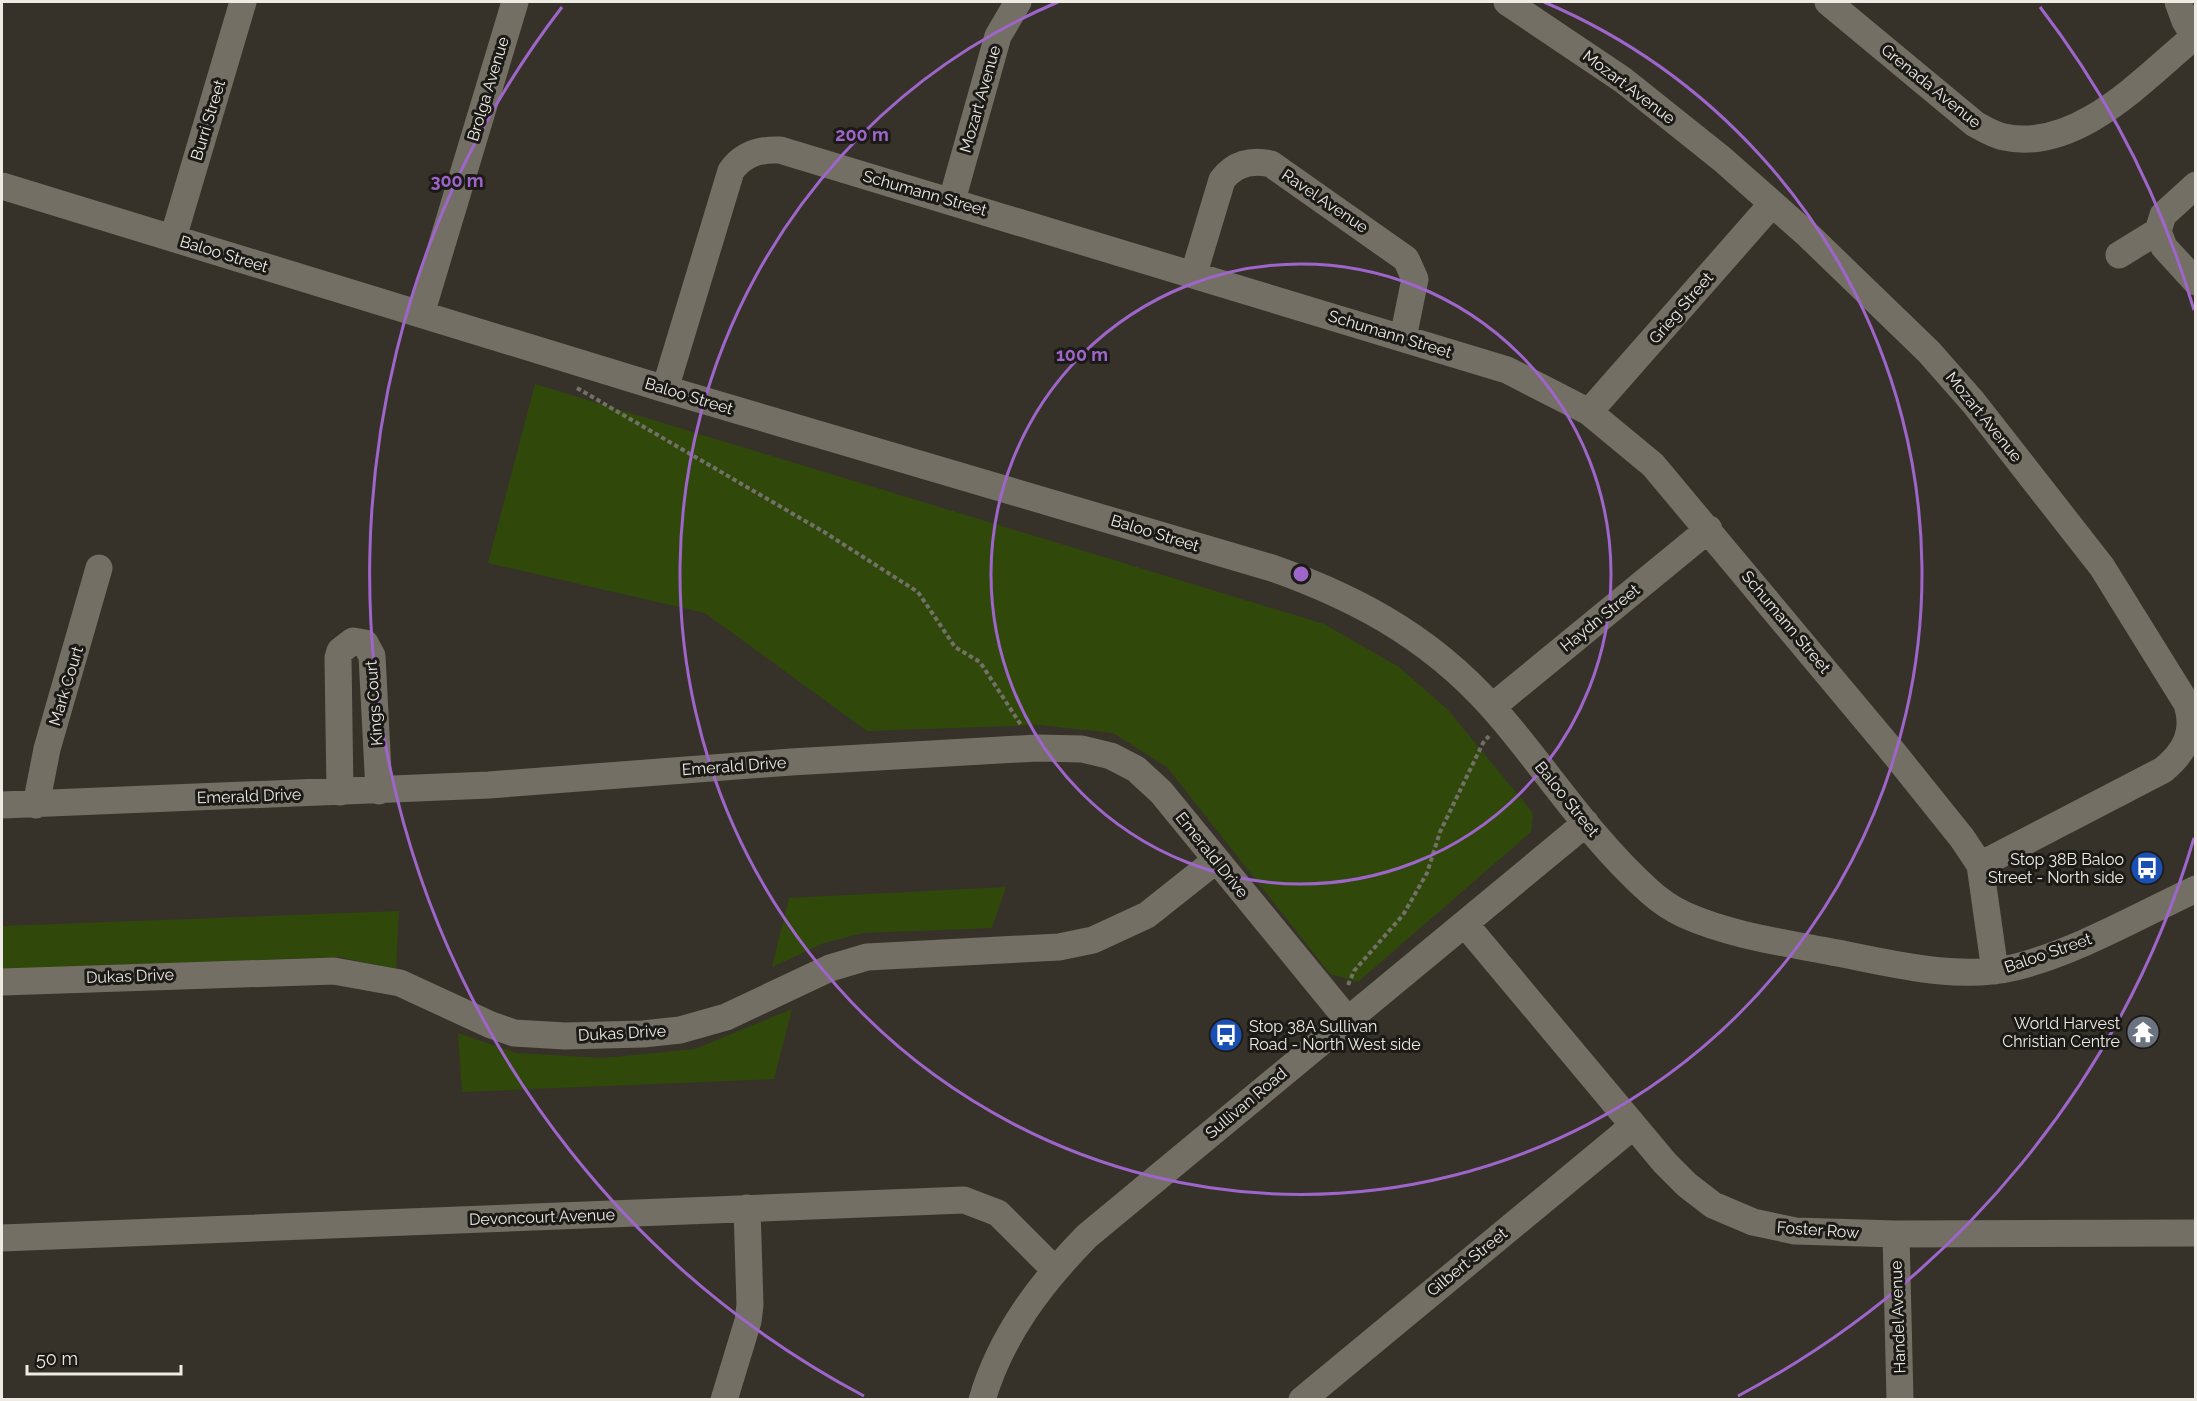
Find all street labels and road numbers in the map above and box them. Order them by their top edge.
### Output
street label: Brolga Avenue [463,34,513,144]
street label: Grenada Avenue [1877,40,1985,132]
street label: Mozart Avenue [956,43,1004,155]
street label: Mozart Avenue [1579,46,1679,128]
street label: Burri Street [187,77,229,163]
street label: Ravel Avenue [1278,165,1372,237]
street label: Schumann Street [861,166,990,220]
street label: Baloo Street [178,232,271,277]
street label: Grieg Street [1645,268,1718,348]
street label: Schumann Street [1326,306,1455,362]
street label: Mozart Avenue [1942,368,2026,466]
street label: Baloo Street [643,374,736,419]
street label: Baloo Street [1109,511,1202,556]
street label: Schumann Street [1738,567,1835,678]
street label: Haydn Street [1557,580,1644,656]
street label: Mark Court [45,643,87,728]
street label: Kings Court [361,659,386,746]
street label: Emerald Drive [681,753,787,779]
street label: Baloo Street [1531,758,1603,841]
street label: Emerald Drive [196,785,302,807]
street label: Emerald Drive [1172,808,1252,902]
street label: Baloo Street [2002,929,2095,977]
street label: Dukas Drive [86,965,174,987]
street label: Dukas Drive [578,1021,666,1045]
street label: Sullivan Road [1202,1063,1291,1142]
street label: Devoncourt Avenue [469,1205,615,1229]
street label: Foster Row [1776,1218,1860,1242]
street label: Gilbert Street [1423,1223,1512,1300]
street label: Handel Avenue [1887,1260,1909,1374]

